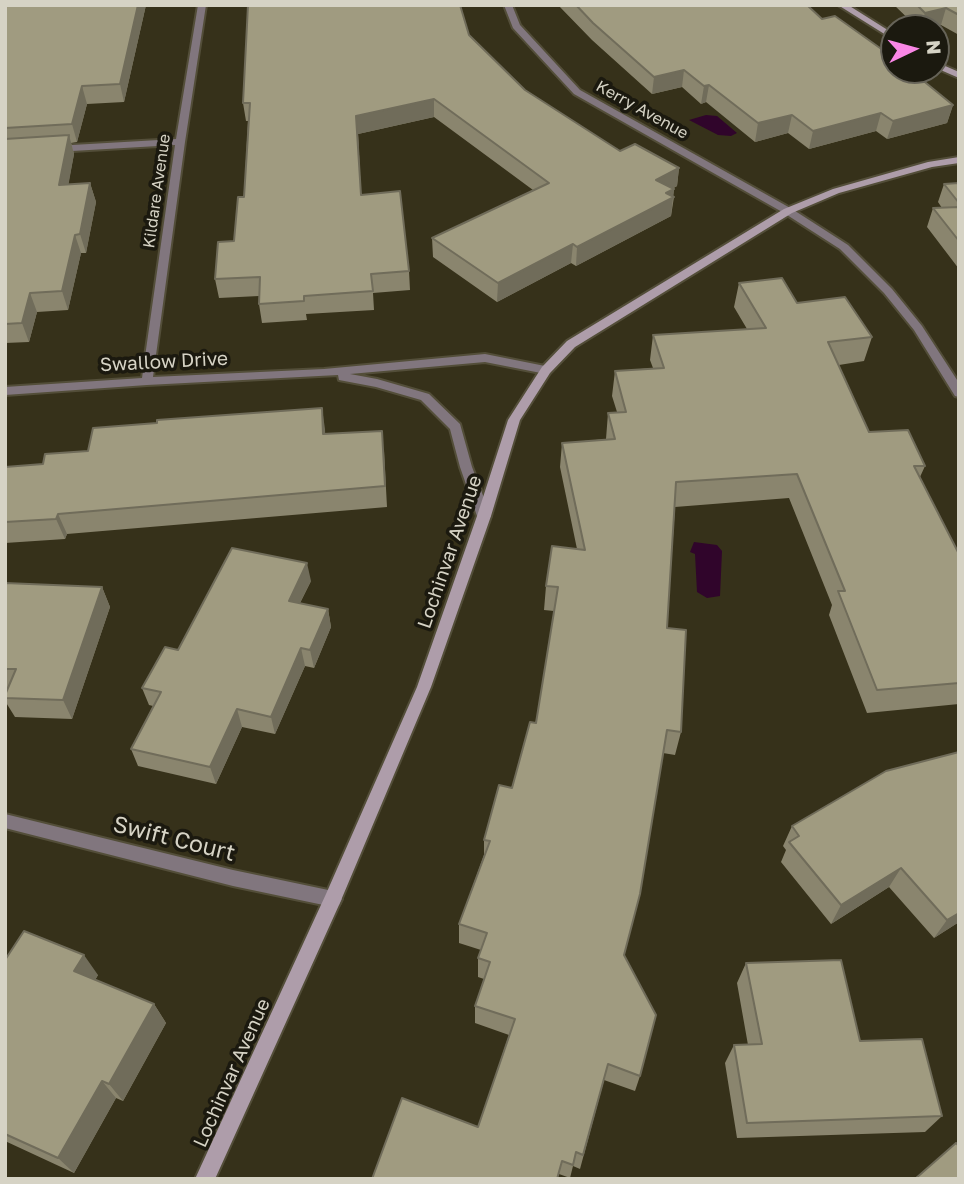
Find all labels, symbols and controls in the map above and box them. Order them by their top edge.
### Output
north arrow [880,14,950,84]
text: N [922,39,947,55]
street label: Kerry Avenue [593,77,691,143]
street label: Kildare Avenue [139,133,175,249]
street label: Swallow Drive [99,347,229,377]
street label: Lochinvar Avenue [413,472,487,632]
street label: Swift Court [110,811,238,867]
street label: Lochinvar Avenue [189,995,275,1151]

